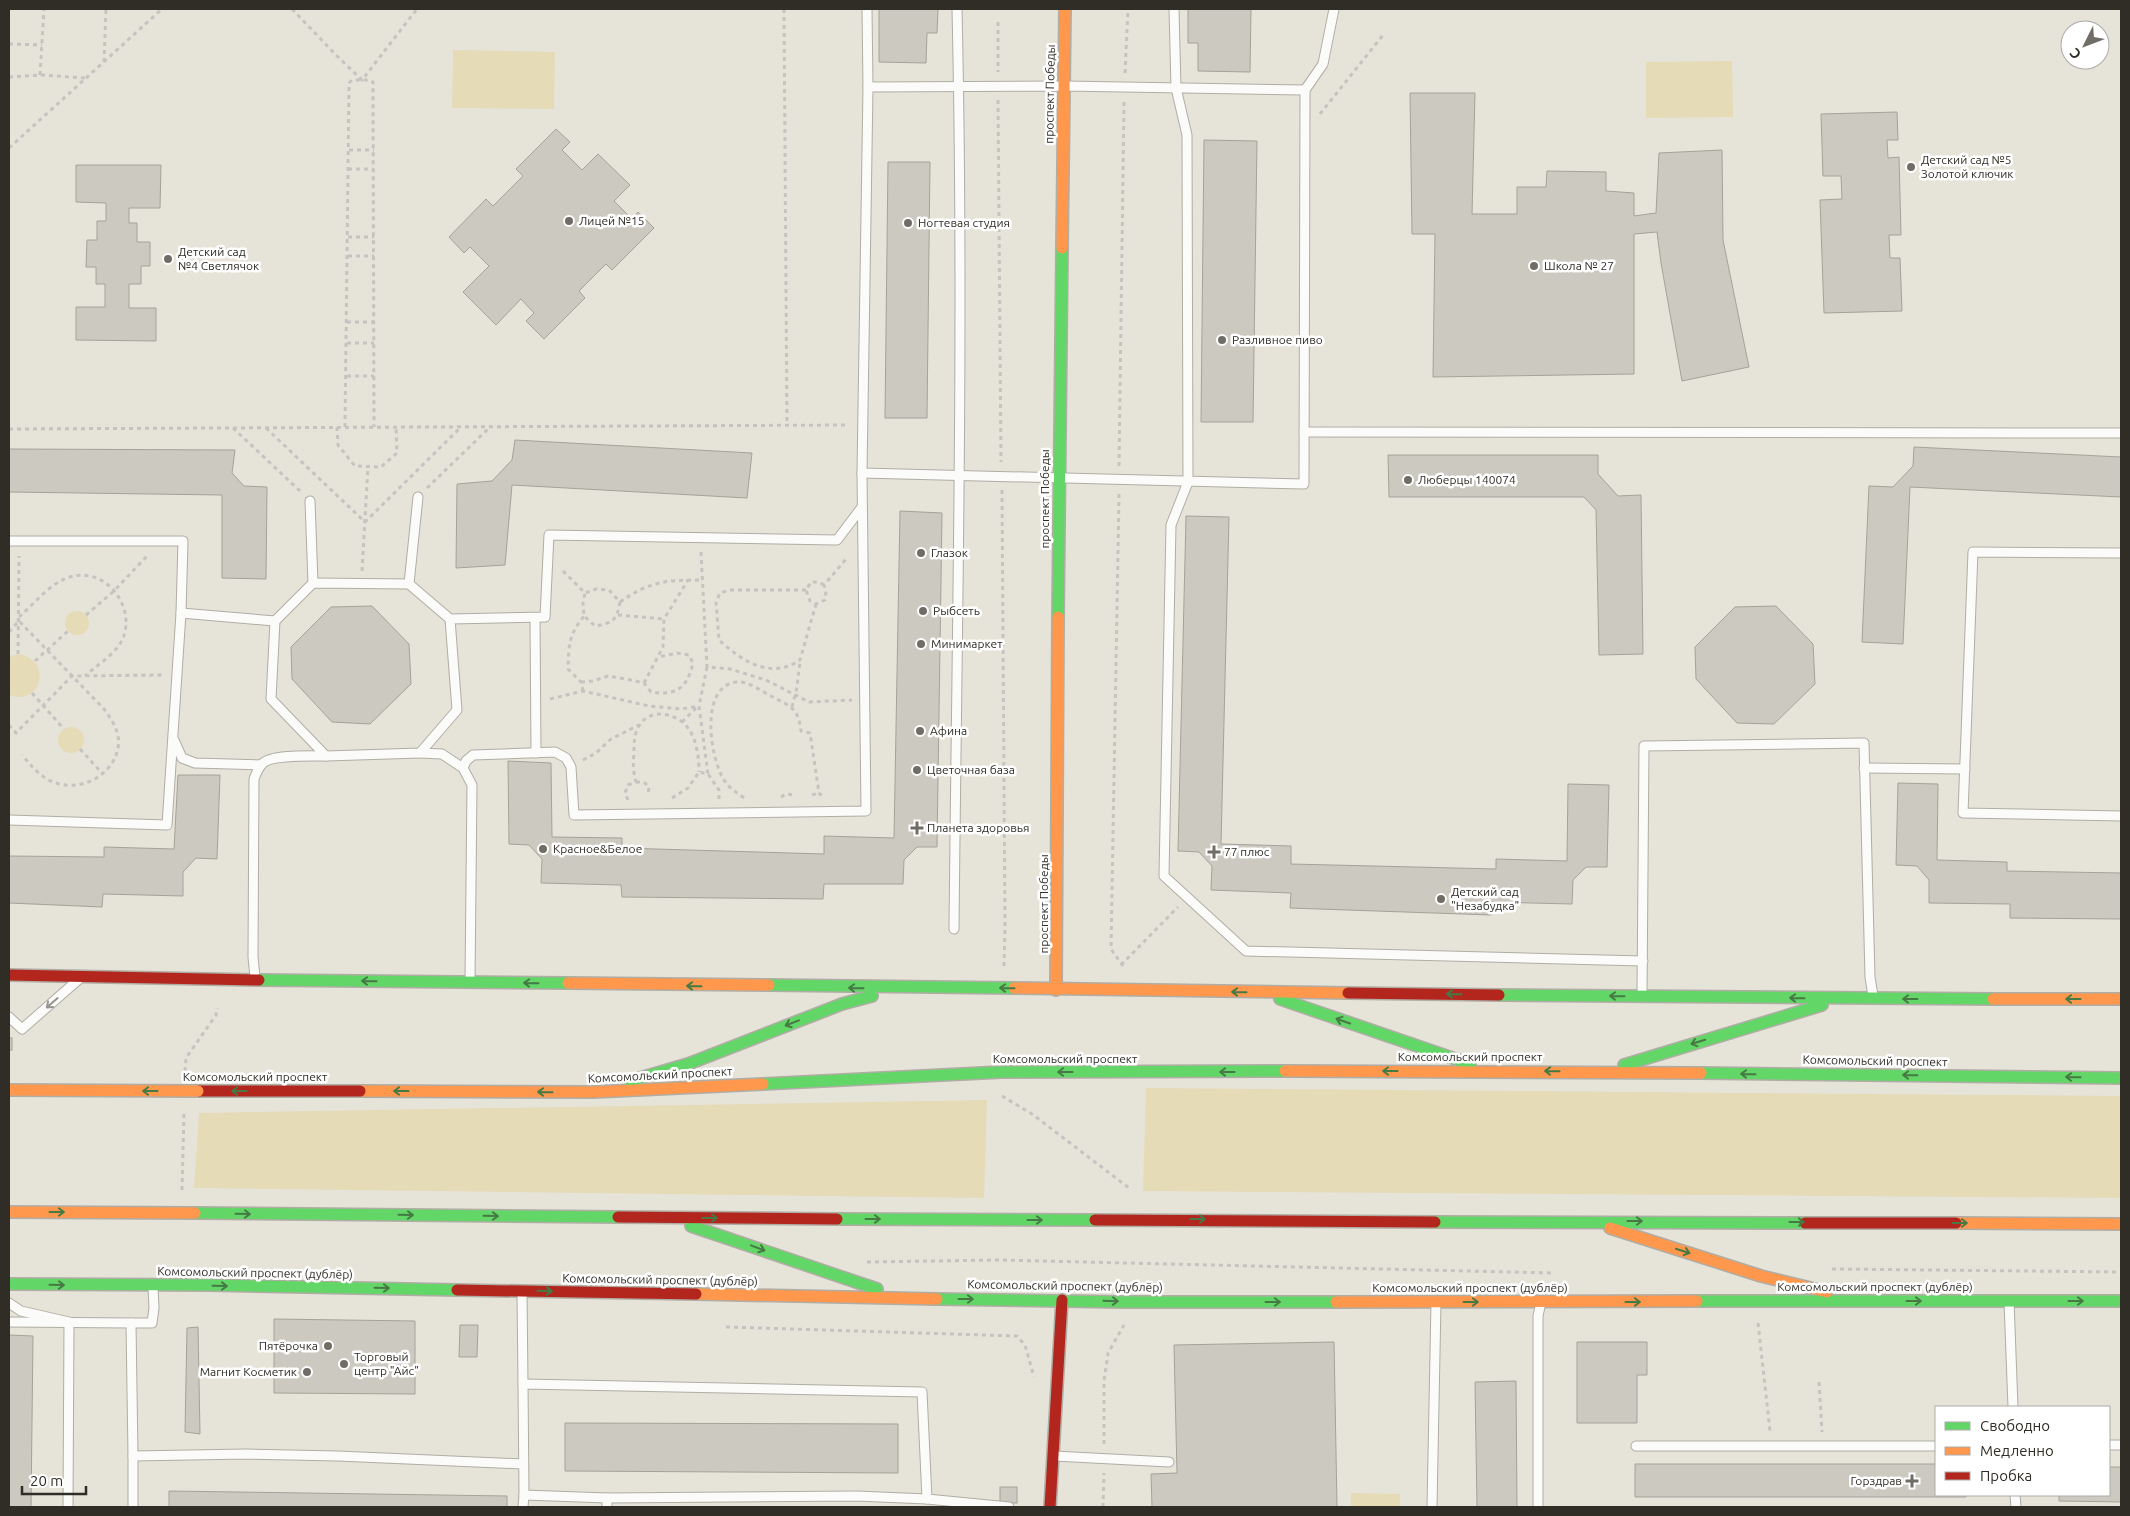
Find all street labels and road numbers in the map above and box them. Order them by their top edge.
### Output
street label: проспект Победы [1042,44,1057,144]
street label: проспект Победы [1038,449,1051,549]
street label: проспект Победы [1037,854,1050,954]
street label: Комсомольский проспект [1398,1050,1543,1063]
street label: Комсомольский проспект [993,1052,1138,1065]
street label: Комсомольский проспект [1803,1053,1948,1068]
street label: Комсомольский проспект [587,1064,733,1085]
street label: Комсомольский проспект [183,1070,328,1083]
street label: Комсомольский проспект (дублёр) [157,1264,353,1282]
street label: Комсомольский проспект (дублёр) [562,1271,758,1289]
street label: Комсомольский проспект (дублёр) [967,1277,1163,1295]
street label: Комсомольский проспект (дублёр) [1777,1280,1973,1294]
street label: Комсомольский проспект (дублёр) [1372,1281,1568,1295]

